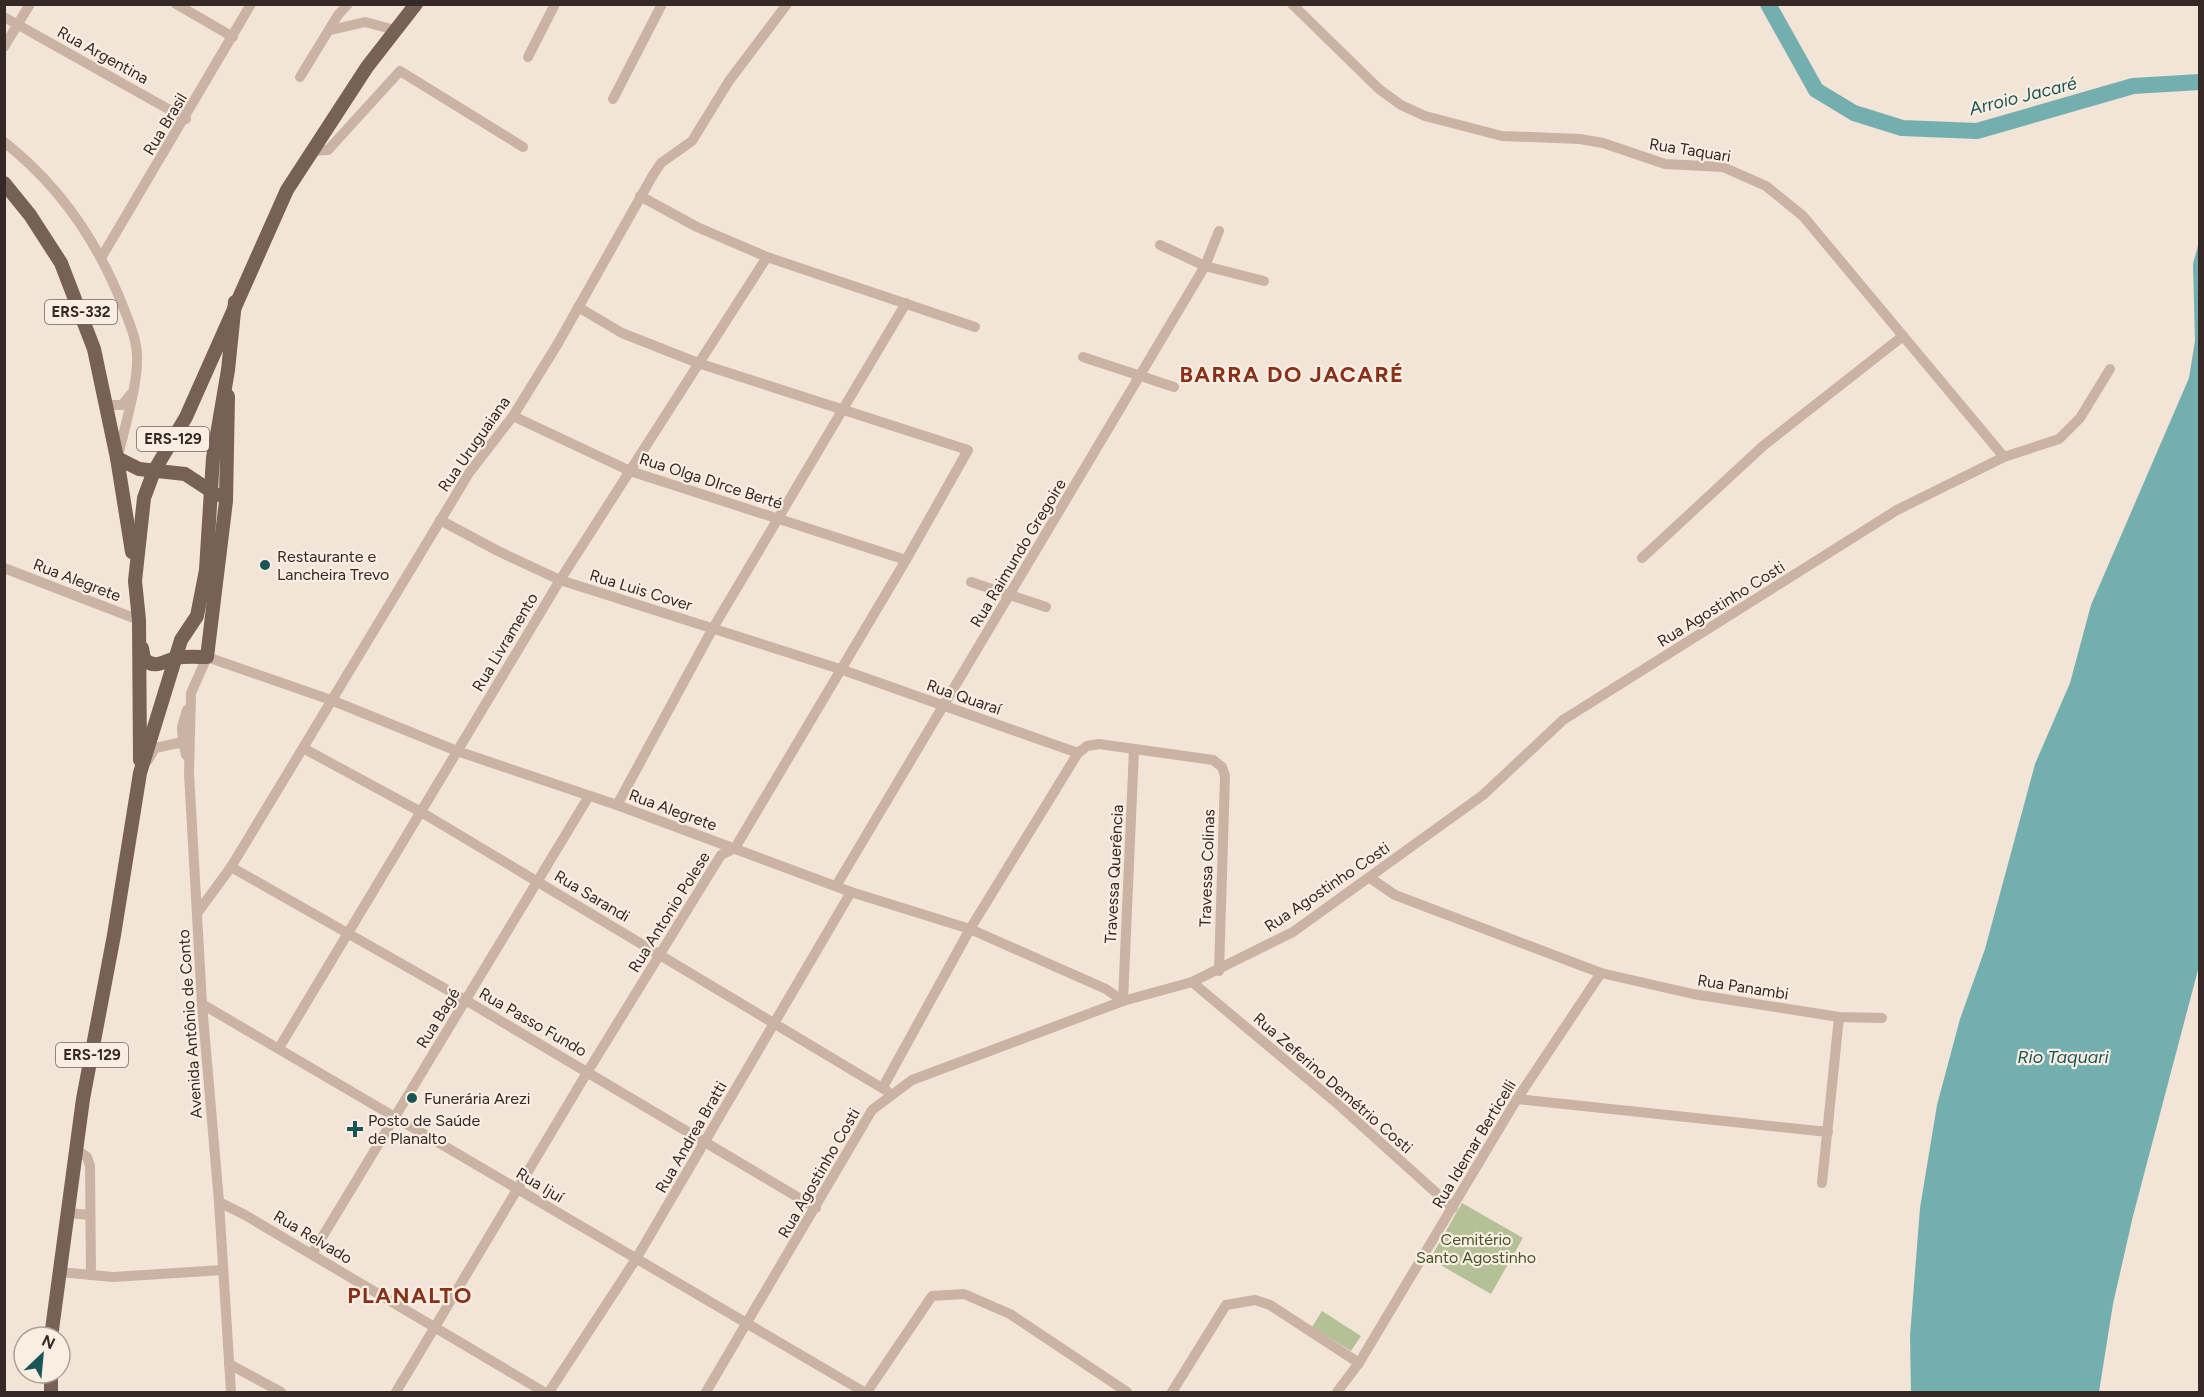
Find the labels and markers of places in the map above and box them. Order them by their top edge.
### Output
place label: Restaurante e Lancheira Trevo [277,547,389,584]
marker: Restaurante e Lancheira Trevo [258,558,272,572]
place label: Funerária Arezi [424,1089,530,1108]
marker: Funerária Arezi [405,1091,419,1105]
place label: Posto de Saúde de Planalto [368,1111,480,1148]
marker: Posto de Saúde de Planalto [346,1120,364,1138]

